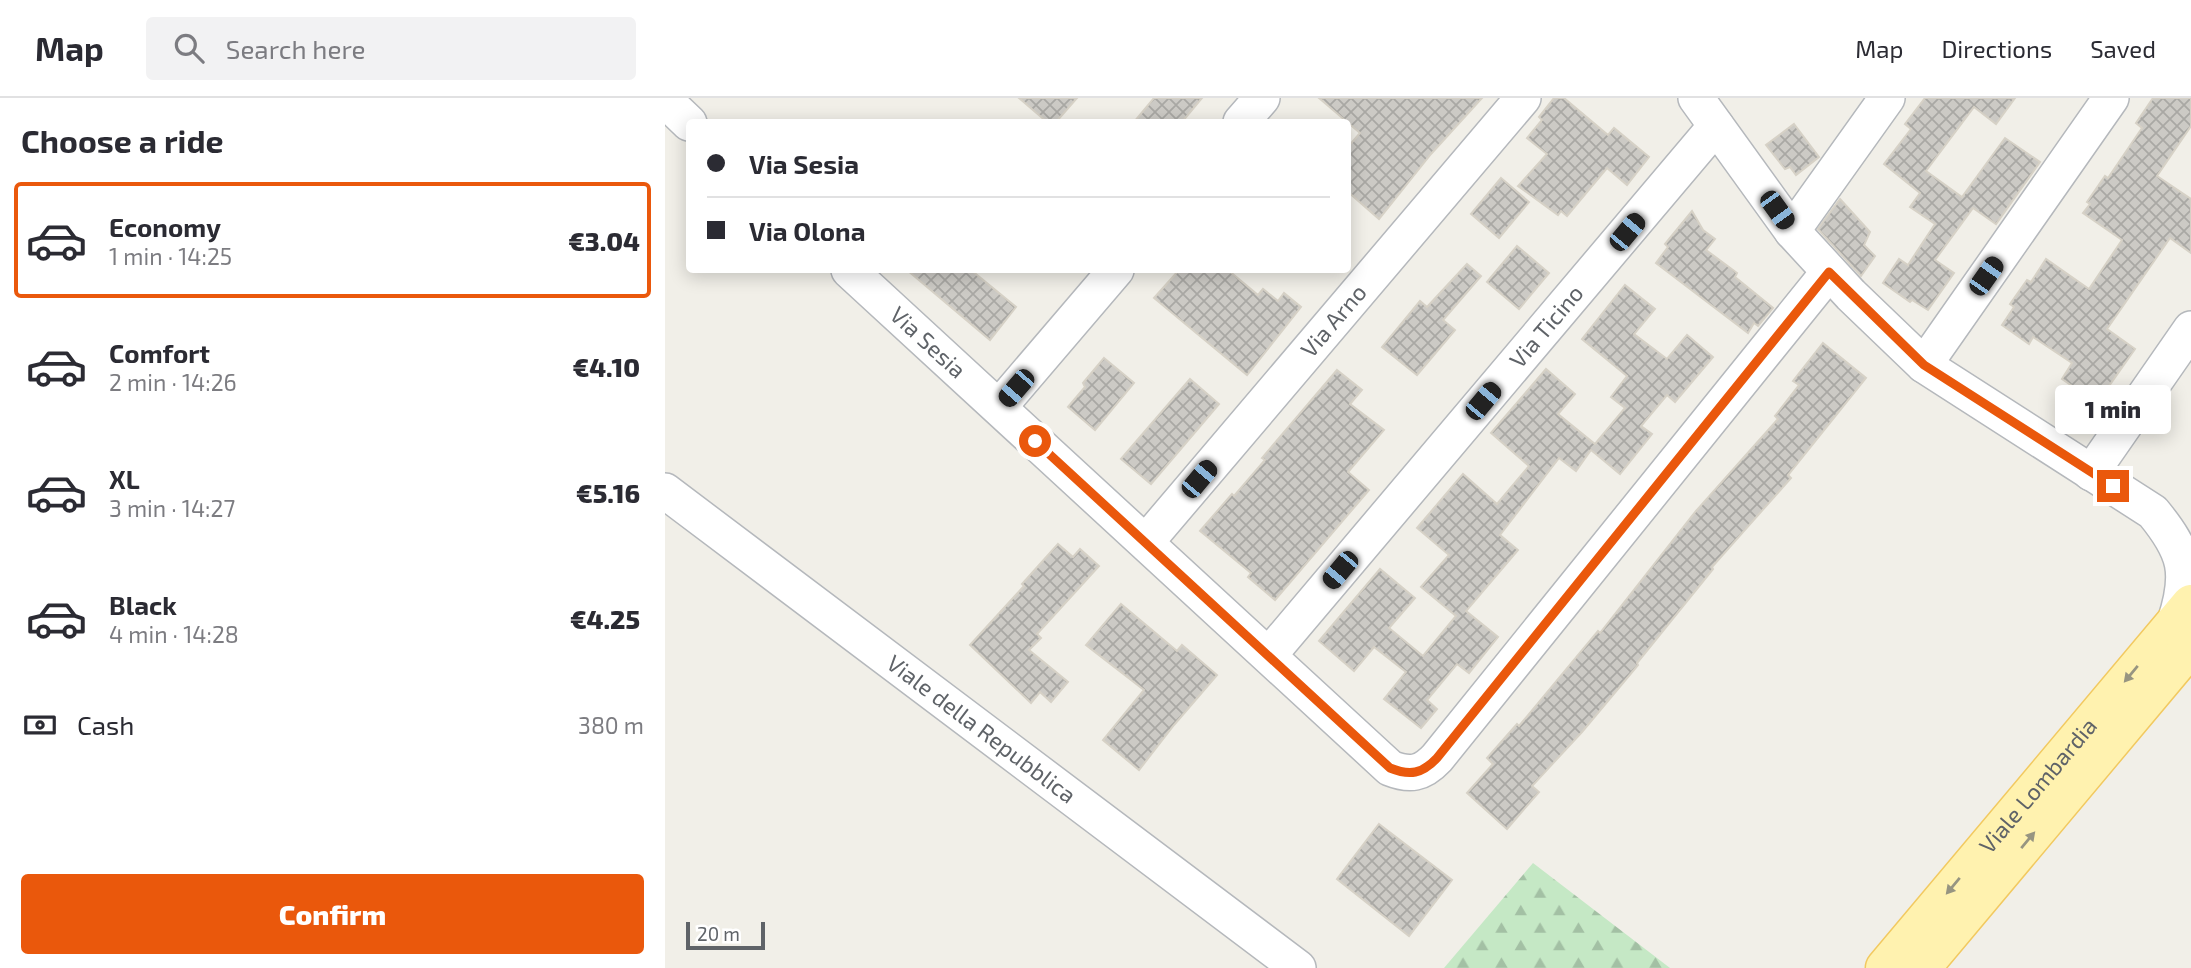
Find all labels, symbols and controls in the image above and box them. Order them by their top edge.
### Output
search box [146,17,636,80]
text: Map [35,28,104,68]
icon: search [170,29,208,67]
text: Search here [226,33,365,64]
text: Map [1855,34,1903,63]
text: Directions [1941,34,2052,63]
text: Saved [2090,34,2156,63]
text: Choose a ride [21,121,224,159]
text: Via Sesia [749,148,859,179]
car [1757,187,1798,233]
icon: car [25,209,88,272]
car [1606,209,1649,255]
text: Economy [109,211,221,242]
text: Via Olona [749,215,865,246]
text: €3.04 [568,225,640,256]
text: 1 min · 14:25 [109,242,232,270]
car [1966,253,2007,299]
street label: Via Arno [1294,278,1372,362]
street label: Via Ticino [1503,279,1589,373]
street label: Via Sesia [885,300,972,383]
icon: car [25,335,88,398]
text: Comfort [109,337,210,368]
text: €4.10 [572,351,640,382]
car [995,365,1038,411]
text: 2 min · 14:26 [109,368,237,396]
car [1462,378,1505,424]
callout: 1 min [2055,384,2171,434]
text: 1 min [2085,395,2141,423]
route start [1019,425,1051,457]
car [1178,456,1221,502]
icon: car [25,461,88,524]
text: XL [109,463,140,494]
route end [2097,470,2129,502]
text: €5.16 [576,477,640,508]
text: 3 min · 14:27 [109,494,235,522]
car [1319,547,1362,593]
icon: car [25,587,88,650]
text: Black [109,589,177,620]
text: €4.25 [570,603,640,634]
text: 4 min · 14:28 [109,620,239,648]
street label: Viale della Repubblica [882,648,1082,809]
one-way arrow [2124,666,2139,683]
icon: cash [21,706,59,744]
text: Cash [77,709,134,740]
text: 380 m [578,711,644,739]
street label: Viale Lombardia [1973,712,2102,859]
one-way arrow [2020,832,2035,849]
button: Confirm [21,874,644,954]
one-way arrow [1946,877,1961,894]
scale bar [686,919,765,951]
text: 20 m [697,922,740,945]

